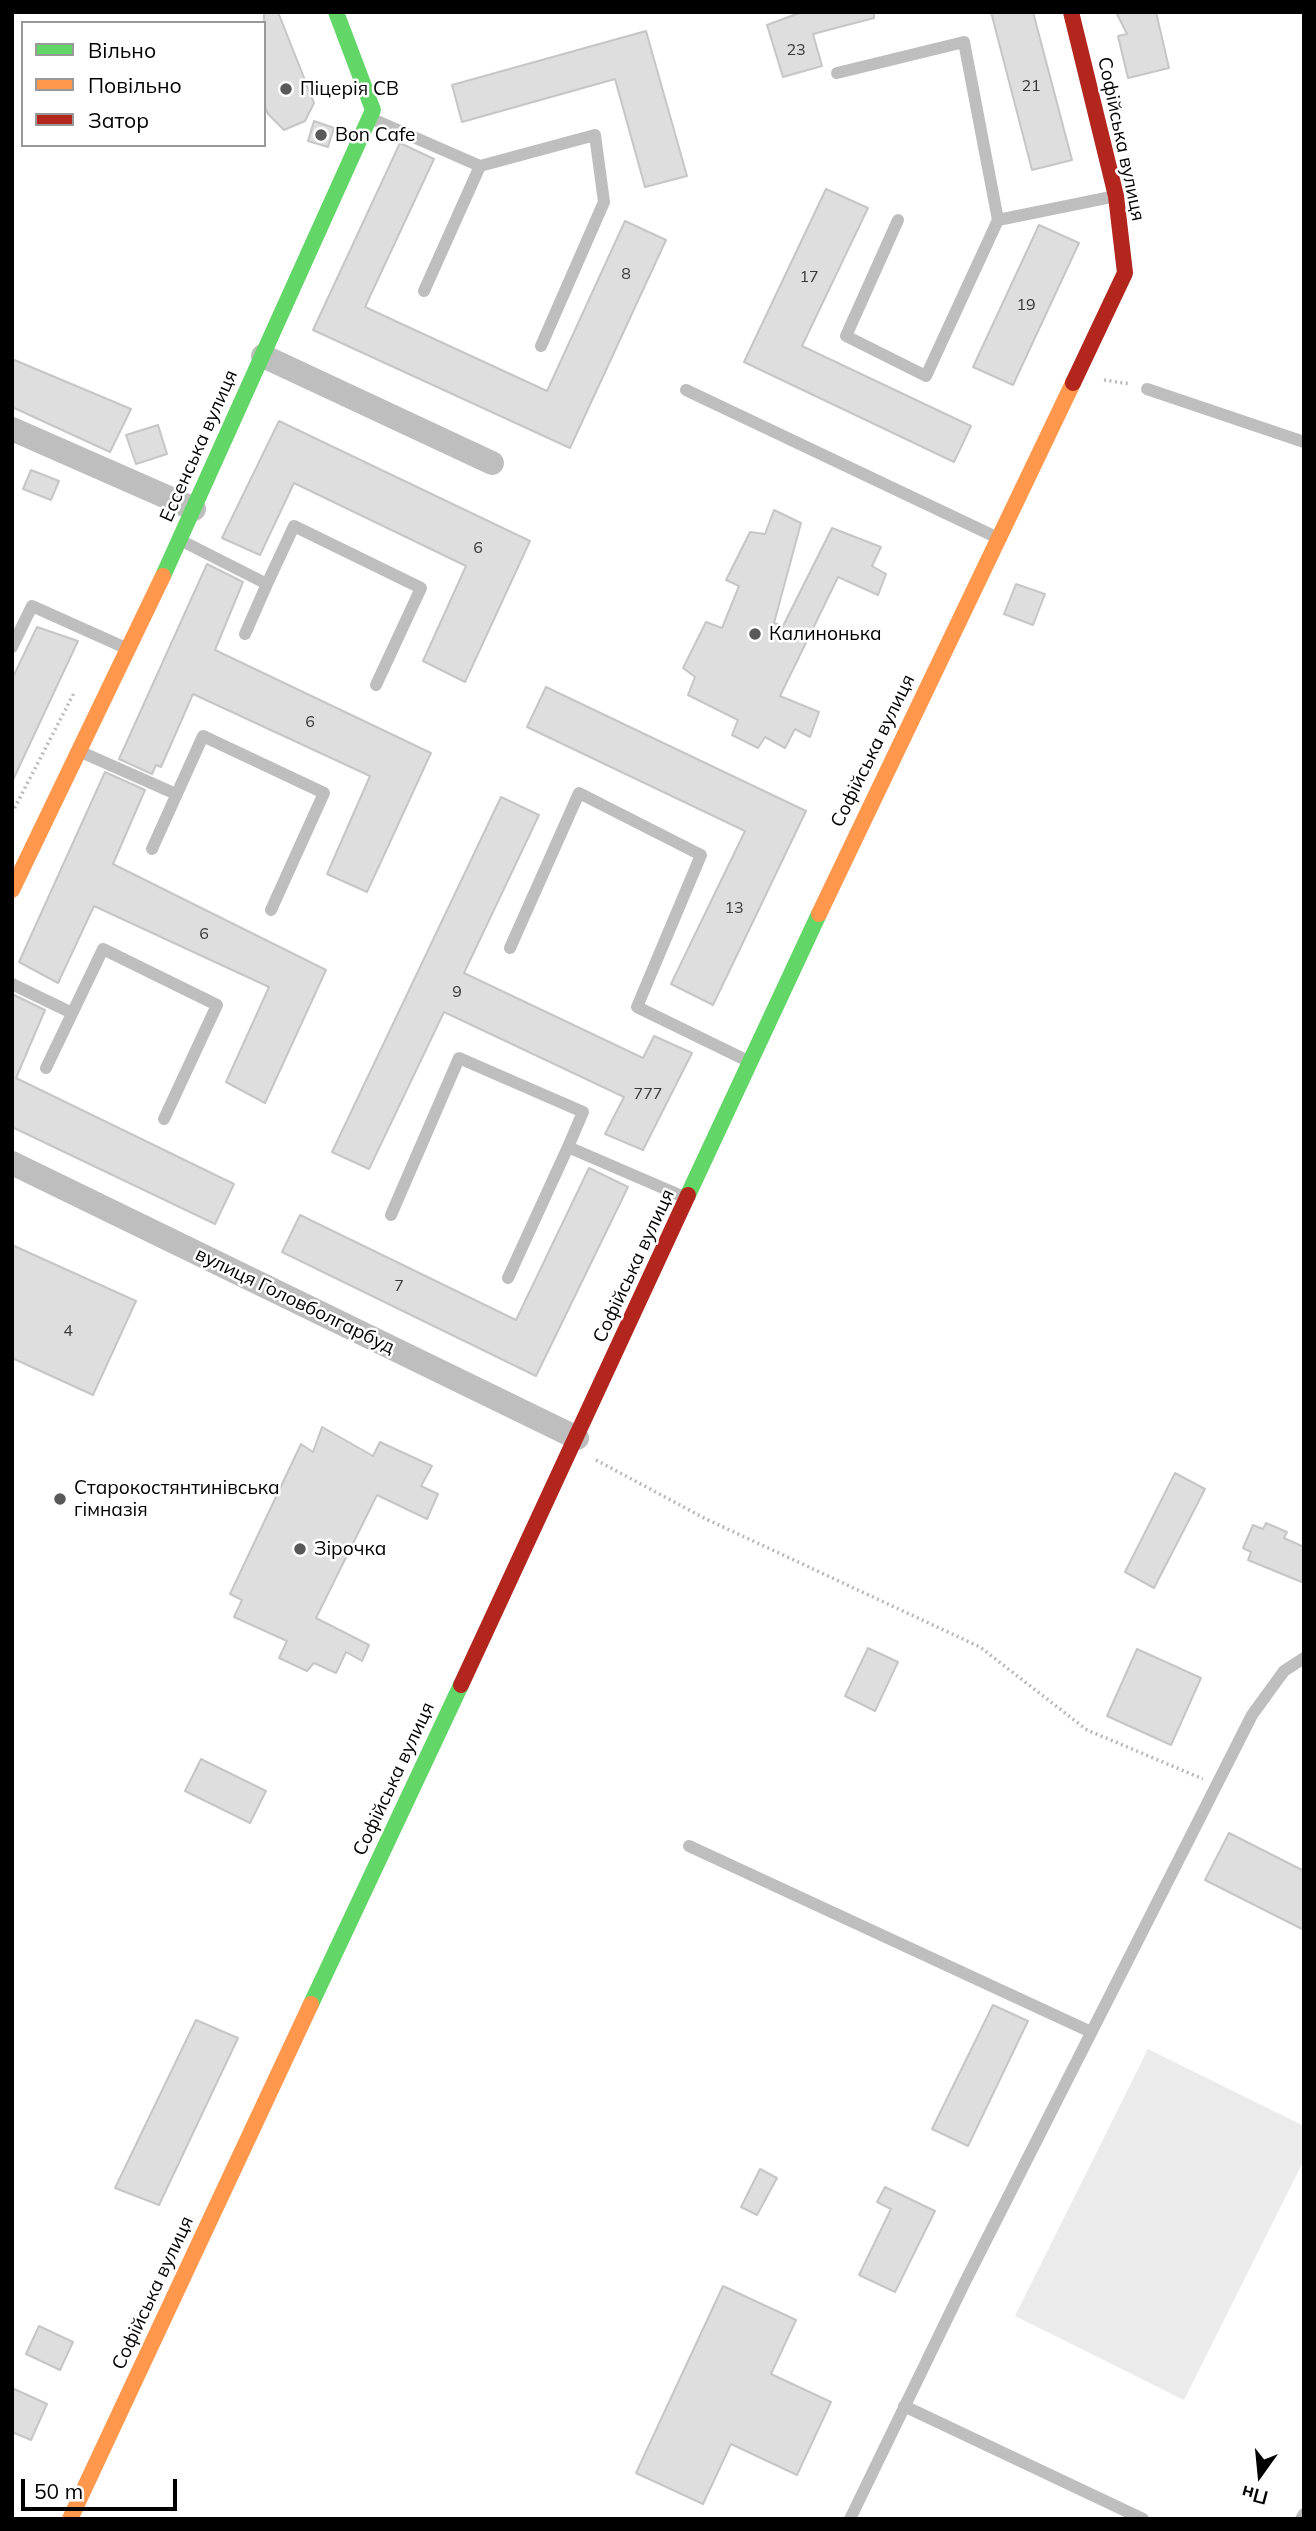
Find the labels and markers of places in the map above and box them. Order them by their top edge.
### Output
place label: Піцерія СВ [300,78,399,100]
marker: Піцерія СВ [278,81,294,97]
place label: Bon Cafe [335,124,415,146]
marker: Bon Cafe [313,127,329,143]
place label: Калинонька [769,623,882,645]
marker: Калинонька [747,626,763,642]
place label: Старокостянтинівська гімназія [74,1477,280,1521]
marker: Старокостянтинівська гімназія [52,1491,68,1507]
place label: Зірочка [314,1538,386,1560]
marker: Зірочка [292,1541,308,1557]

